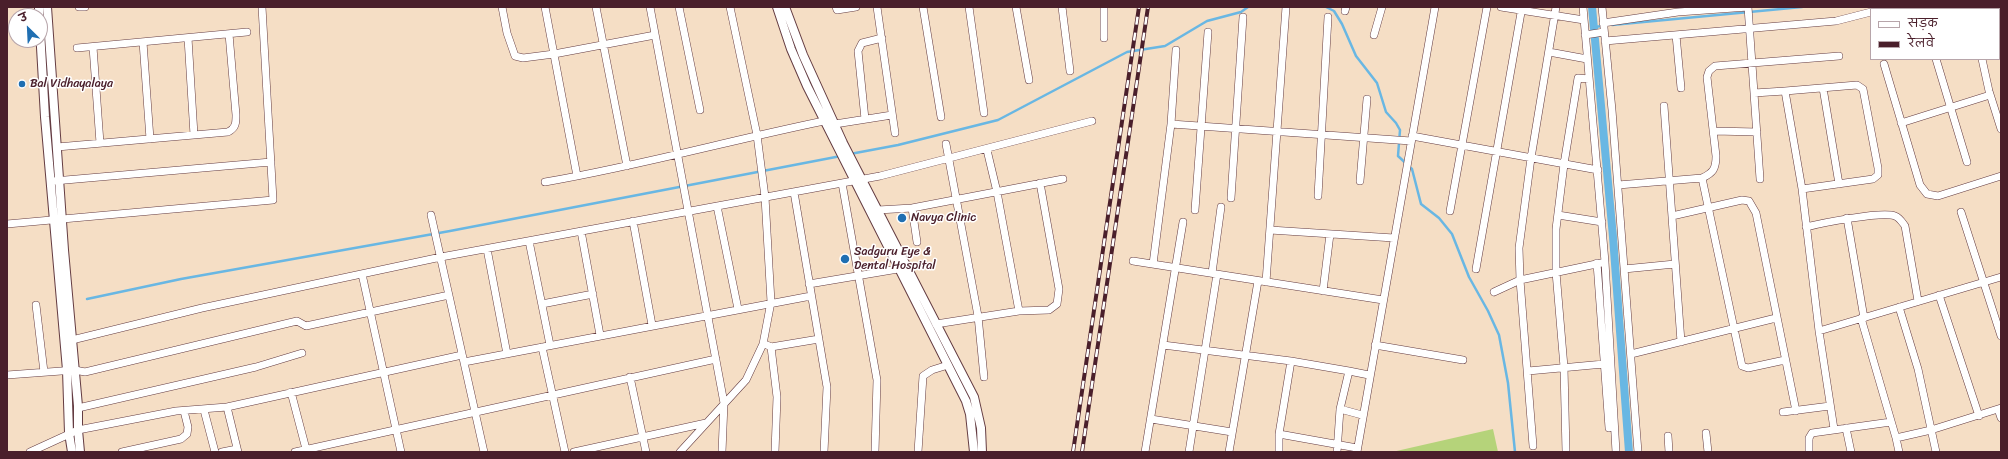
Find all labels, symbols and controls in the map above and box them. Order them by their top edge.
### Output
text: उ [16,7,31,28]
north arrow [8,8,48,48]
legend [1870,8,2000,60]
text: सड़क [1908,12,1938,34]
text: रेलवे [1908,32,1934,54]
place label: Bal Vidhayalaya [30,77,113,91]
marker: Bal Vidhayalaya [17,79,27,89]
place label: Navya Clinic [911,211,976,225]
marker: Navya Clinic [896,212,908,224]
place label: Sadguru Eye & Dental Hospital [854,245,936,273]
marker: Sadguru Eye & Dental Hospital [839,253,851,265]

